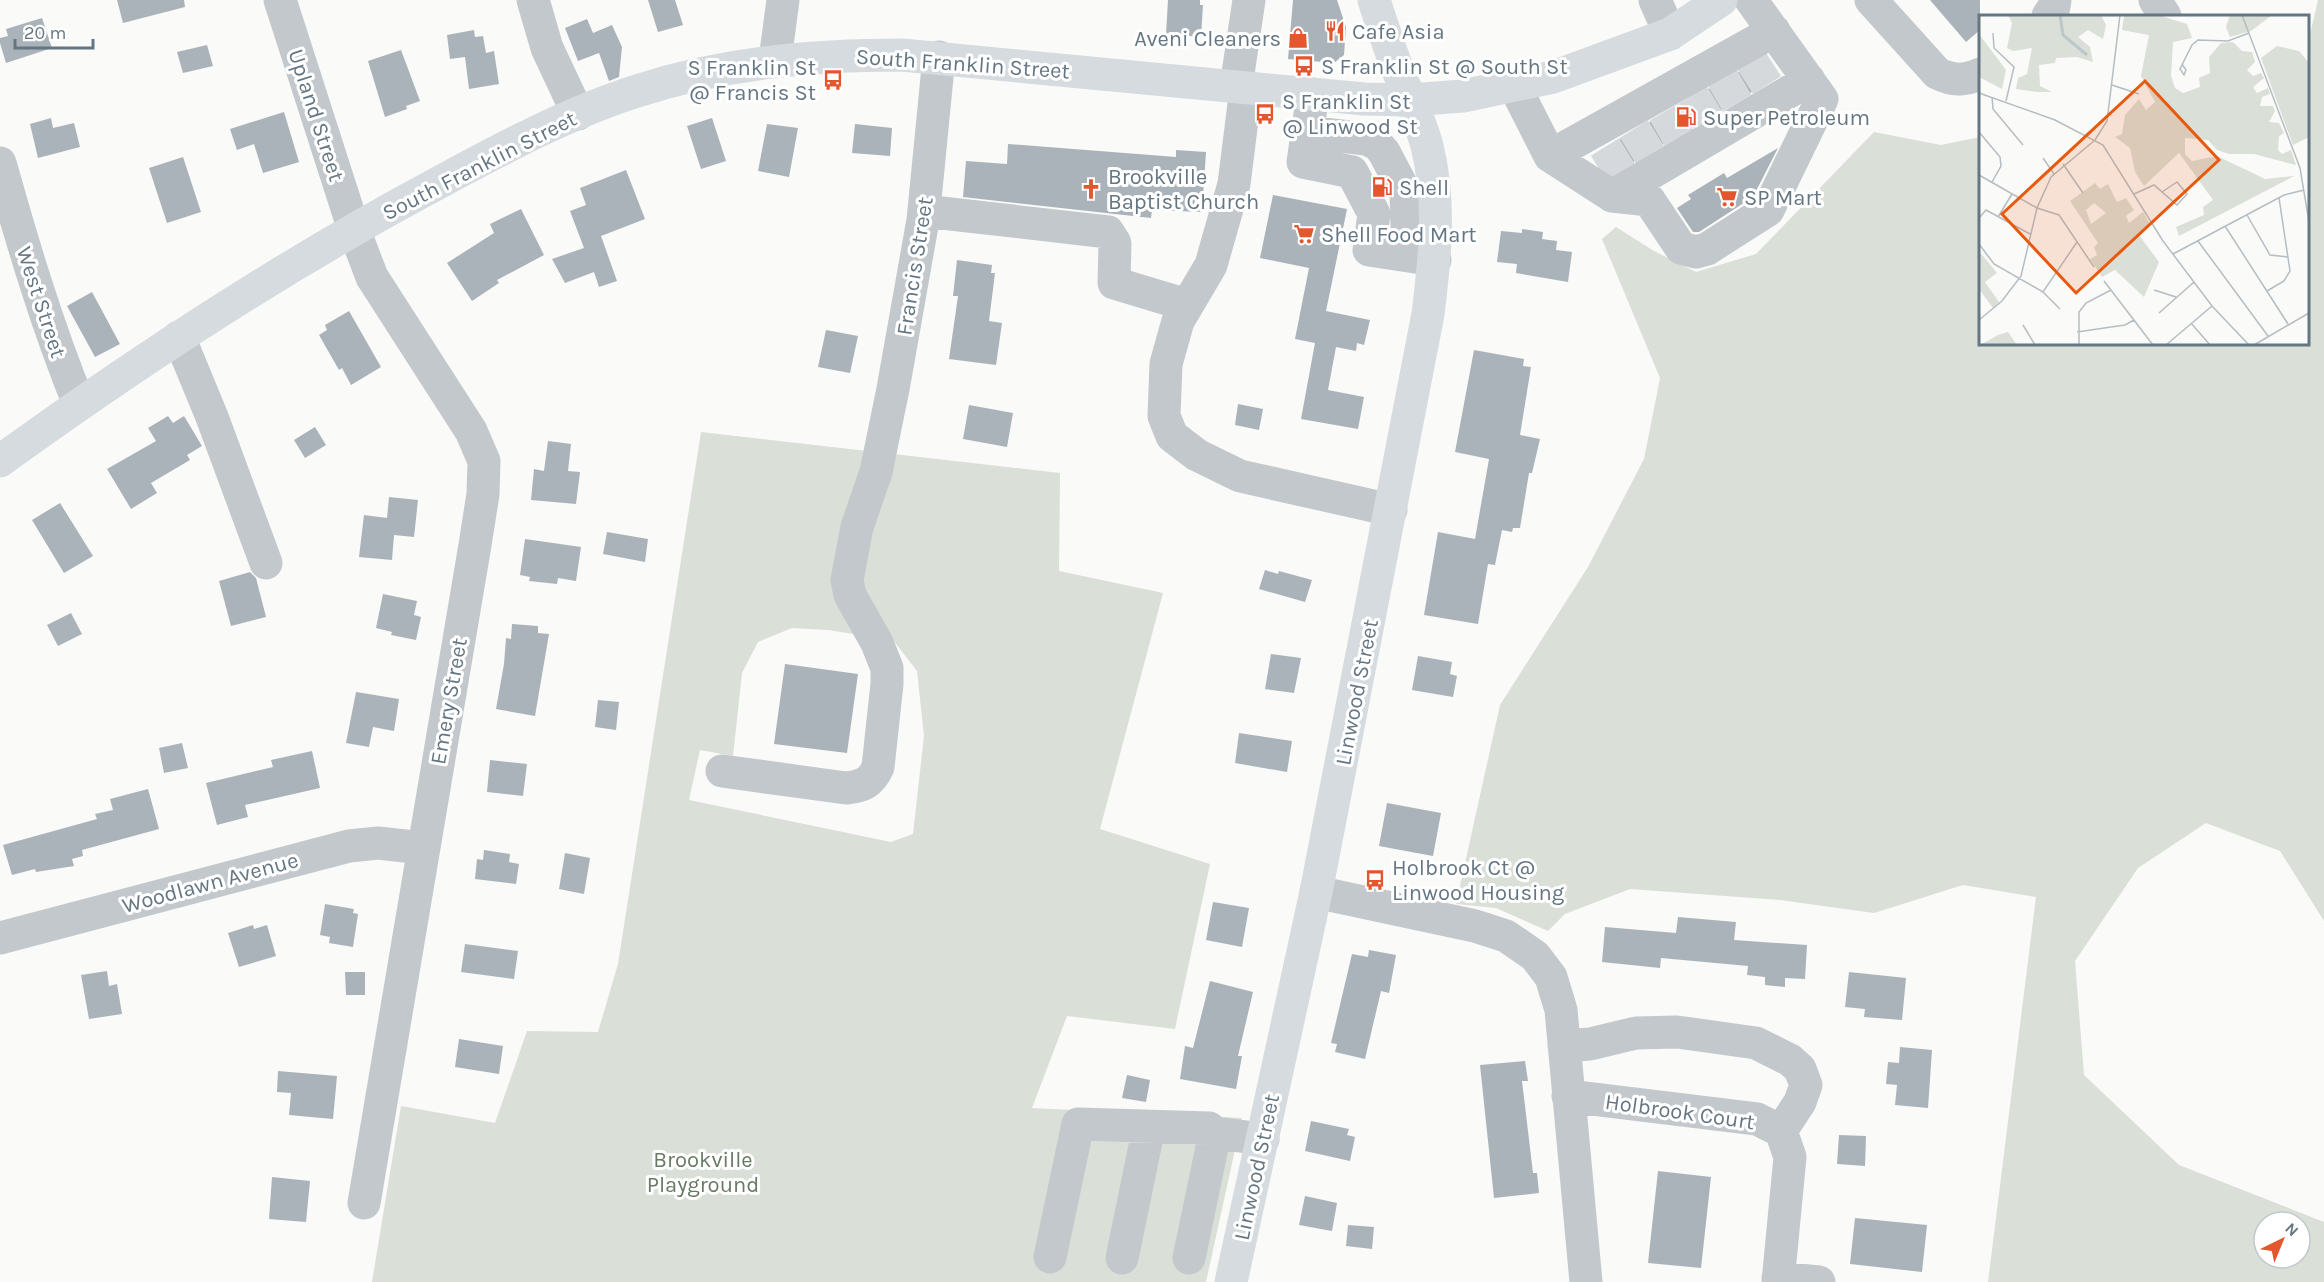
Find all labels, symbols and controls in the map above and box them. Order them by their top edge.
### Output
scale bar [15,12,93,50]
inset map [1979,15,2309,345]
restaurant icon: Cafe Asia [1323,19,1347,43]
place label: Cafe Asia [1352,19,1445,45]
text: 20 m [24,22,66,44]
place label: Aveni Cleaners [1134,26,1281,52]
shop icon: Aveni Cleaners [1286,26,1310,50]
street label: South Franklin Street [855,44,1071,84]
street label: Upland Street [282,46,350,185]
bus stop icon: S Franklin St @ South St [1292,54,1316,78]
place label: S Franklin St @ South St [1321,54,1568,80]
place label: S Franklin St @ Francis St [687,55,816,106]
bus stop icon: S Franklin St @ Francis St [821,68,845,92]
place label: S Franklin St @ Linwood St [1282,89,1418,140]
bus stop icon: S Franklin St @ Linwood St [1253,102,1277,126]
fuel station icon: Super Petroleum [1674,105,1698,129]
place label: Super Petroleum [1703,105,1870,131]
street label: South Franklin Street [378,106,581,226]
place label: Brookville Baptist Church [1108,164,1259,215]
fuel station icon: Shell [1370,175,1394,199]
place label: Shell [1399,175,1449,201]
church icon: Brookville Baptist Church [1079,177,1103,201]
supermarket icon: SP Mart [1715,185,1739,209]
place label: SP Mart [1744,185,1822,211]
street label: Francis Street [891,195,939,337]
supermarket icon: Shell Food Mart [1292,222,1316,246]
place label: Shell Food Mart [1321,222,1477,248]
street label: West Street [11,243,71,361]
street label: Linwood Street [1330,617,1384,768]
street label: Emery Street [425,636,473,766]
street label: Woodlawn Avenue [119,847,301,919]
place label: Holbrook Ct @ Linwood Housing [1392,855,1565,906]
bus stop icon: Holbrook Ct @ Linwood Housing [1363,868,1387,892]
street label: Holbrook Court [1603,1089,1756,1135]
street label: Linwood Street [1229,1092,1285,1243]
park label: Brookville Playground [647,1147,759,1198]
north arrow [2252,1210,2312,1270]
text: N [2281,1219,2303,1240]

